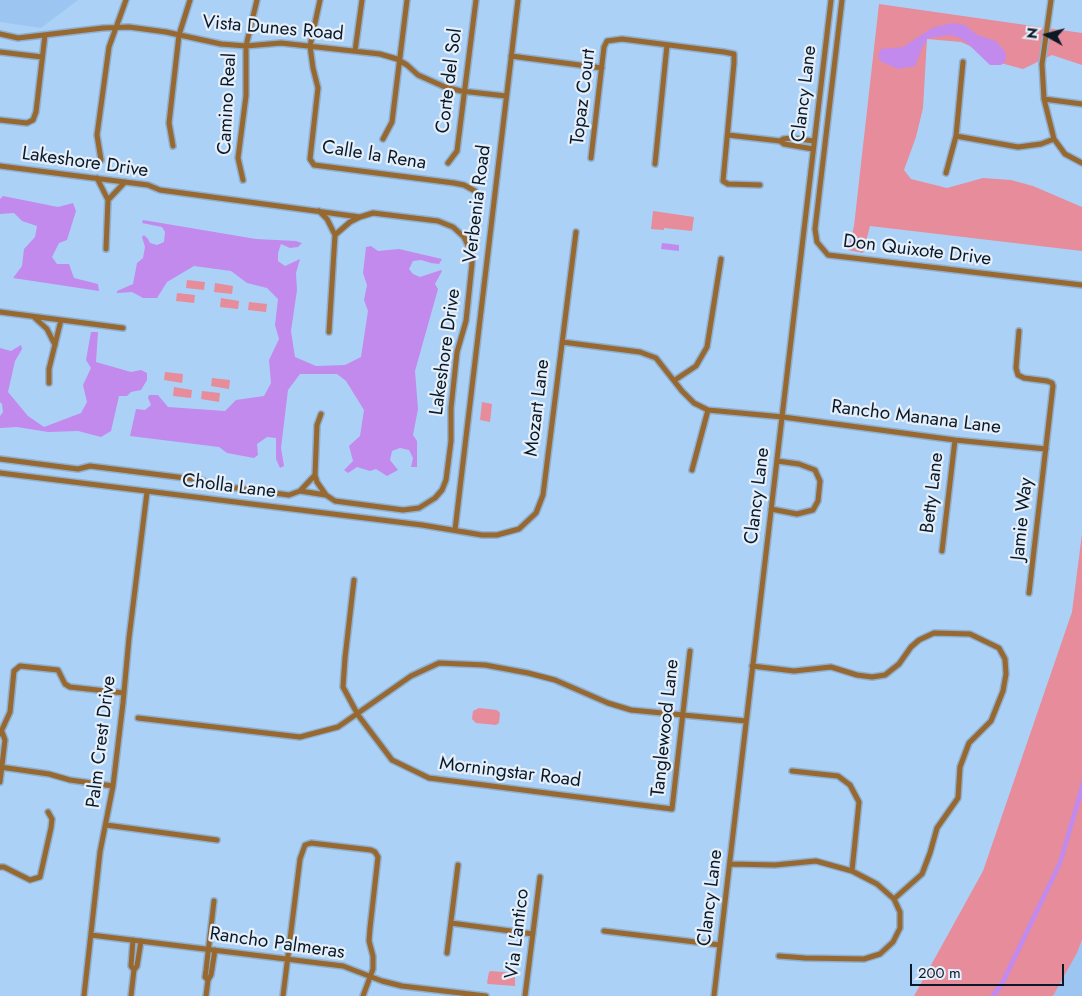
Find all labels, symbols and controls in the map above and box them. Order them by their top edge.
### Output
north arrow [1022,10,1072,60]
street label: Vista Dunes Road [202,11,344,47]
text: N [1022,26,1043,40]
street label: Corte del Sol [432,27,468,135]
street label: Clancy Lane [788,44,822,144]
street label: Topaz Court [567,48,601,146]
street label: Camino Real [214,53,242,155]
street label: Calle la Rena [320,137,428,175]
street label: Lakeshore Drive [20,143,150,183]
street label: Verbenia Road [459,144,497,264]
street label: Don Quixote Drive [842,231,992,271]
street label: Lakeshore Drive [426,287,466,417]
street label: Mozart Lane [521,358,555,458]
street label: Rancho Manana Lane [830,396,1002,440]
street label: Clancy Lane [741,446,775,546]
street label: Betty Lane [917,451,949,535]
street label: Cholla Lane [181,470,277,504]
street label: Jamie Way [1007,476,1039,562]
street label: Tanglewood Lane [647,658,685,798]
street label: Palm Crest Drive [83,675,121,809]
street label: Morningstar Road [438,753,582,793]
street label: Clancy Lane [694,848,728,948]
street label: Via L'antico [501,888,535,980]
street label: Rancho Palmeras [208,923,346,965]
scale bar [912,954,1066,986]
text: 200 m [918,962,961,984]

